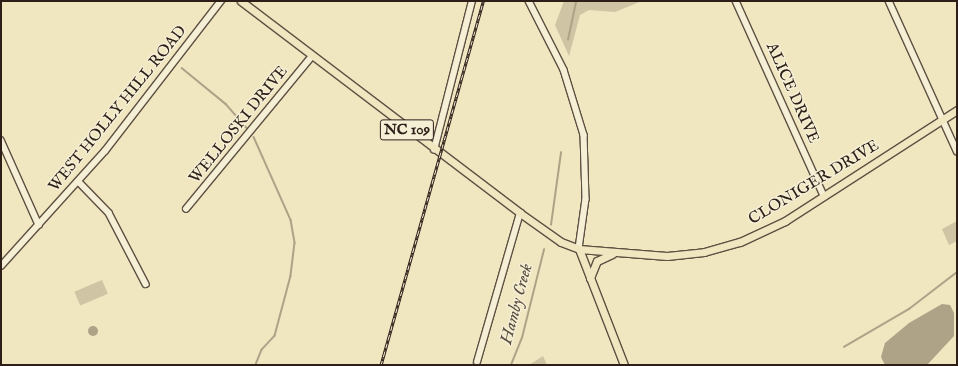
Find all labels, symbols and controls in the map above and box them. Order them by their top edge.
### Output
street label: WEST HOLLY HILL ROAD [45,22,191,196]
street label: ALICE DRIVE [761,40,823,146]
street label: WELLOSKI DRIVE [186,62,292,188]
road number: NC 109 [379,117,435,143]
street label: CLONIGER DRIVE [745,136,883,230]
water label: Hamby Creek [496,262,538,346]

